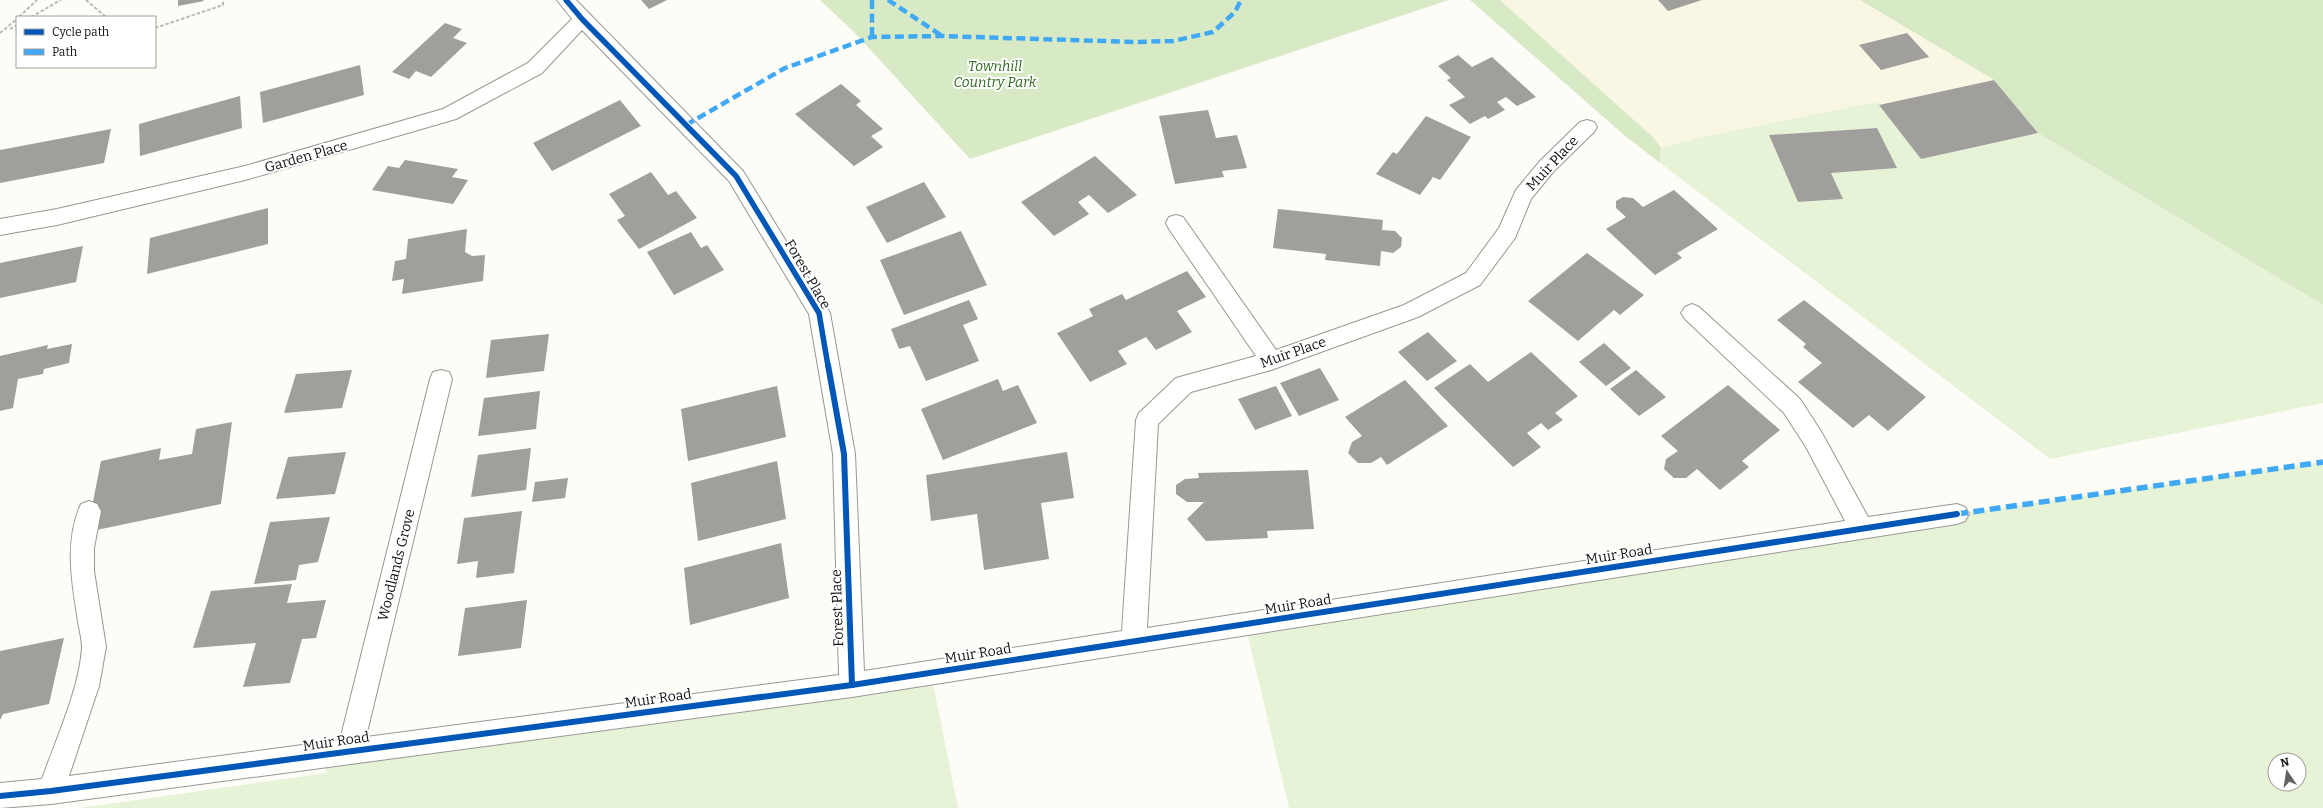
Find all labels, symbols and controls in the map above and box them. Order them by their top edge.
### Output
legend [16,16,156,68]
text: Cycle path [52,25,110,39]
text: Path [52,45,78,59]
park label: Townhill Country Park [954,58,1037,91]
street label: Muir Place [1523,132,1582,194]
street label: Garden Place [263,137,350,176]
street label: Forest Place [781,236,834,312]
street label: Muir Place [1258,333,1328,372]
street label: Woodlands Grove [374,507,419,623]
street label: Muir Road [1585,541,1654,568]
street label: Forest Place [828,569,847,647]
street label: Muir Road [1264,591,1333,618]
street label: Muir Road [944,640,1013,667]
street label: Muir Road [624,685,693,712]
street label: Muir Road [302,728,371,755]
north arrow [2267,752,2307,792]
text: N [2279,755,2291,770]

